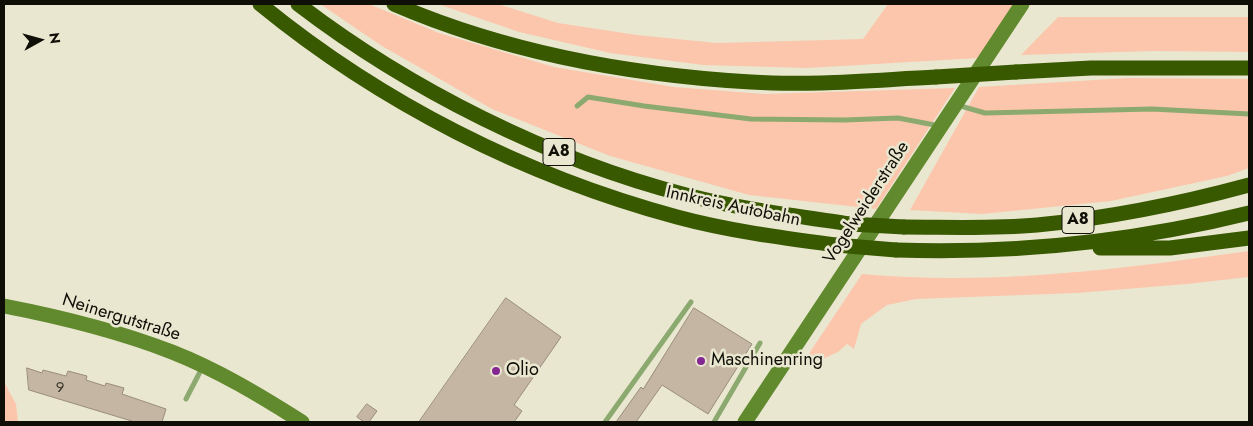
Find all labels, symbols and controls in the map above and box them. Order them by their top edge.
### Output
north arrow [15,15,65,65]
text: N [44,31,65,45]
road number: A8 [543,138,575,166]
street label: Vogelweiderstraße [819,138,915,268]
street label: Innkreis Autobahn [664,182,802,232]
road number: A8 [1062,206,1094,234]
street label: Neinergutstraße [59,290,183,346]
place label: Maschinenring [711,350,823,372]
marker: Maschinenring [695,355,707,367]
place label: Olio [506,360,539,382]
marker: Olio [490,365,502,377]
house number: 9 [56,379,64,397]

